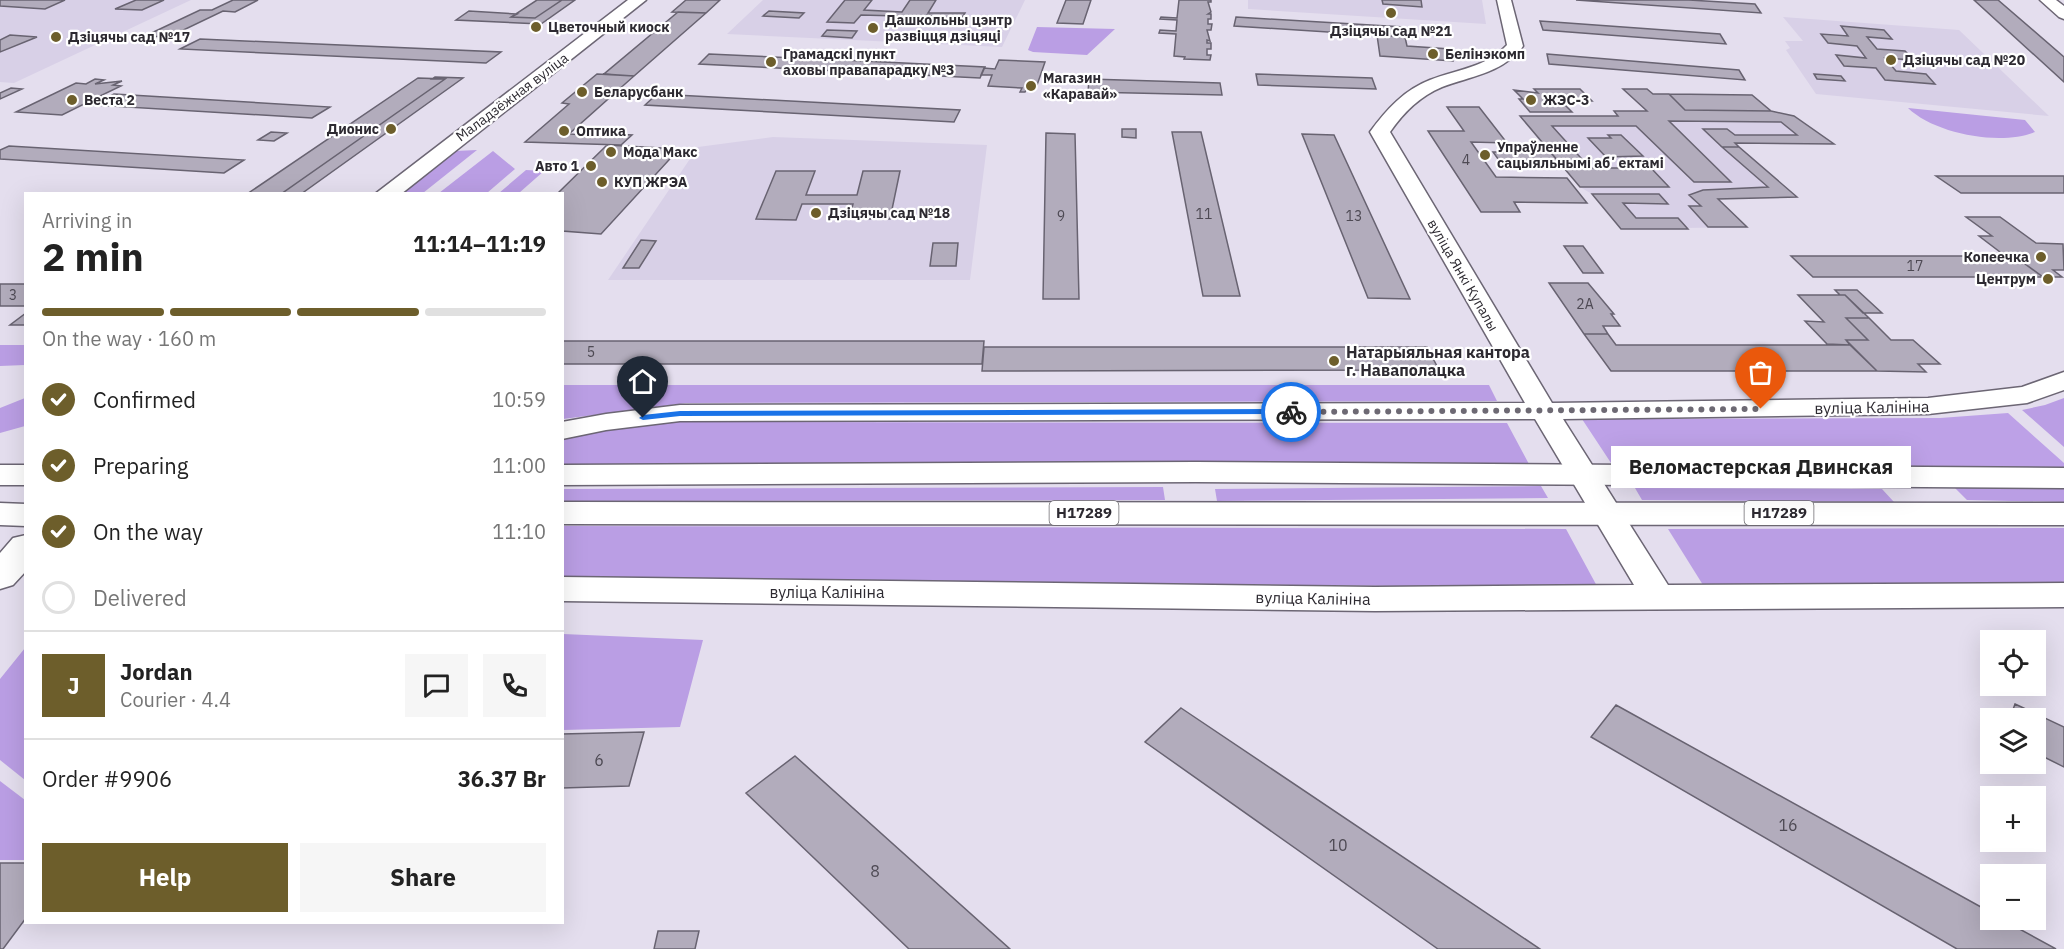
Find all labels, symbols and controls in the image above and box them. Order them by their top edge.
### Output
marker: Дзіцячы сад №21 [1384,6,1398,20]
place label: Дашкольны цэнтр развіцця дзіцяці [885,11,1012,45]
place label: Цветочный киоск [548,18,670,36]
marker: Цветочный киоск [529,20,543,34]
marker: Дашкольны цэнтр развіцця дзіцяці [866,21,880,35]
place label: Дзіцячы сад №21 [1330,22,1453,40]
place label: Дзіцячы сад №17 [68,28,190,46]
marker: Дзіцячы сад №17 [49,30,63,44]
place label: Грамадскі пункт аховы правапарадку №3 [783,45,954,79]
place label: Белінэкомп [1445,45,1525,63]
marker: Белінэкомп [1426,47,1440,61]
street label: Маладзёжная вуліца [452,48,572,145]
place label: Дзіцячы сад №20 [1903,51,2025,69]
marker: Дзіцячы сад №20 [1884,53,1898,67]
marker: Грамадскі пункт аховы правапарадку №3 [764,55,778,69]
place label: Магазин «Каравай» [1043,69,1117,103]
marker: Магазин «Каравай» [1024,79,1038,93]
place label: Беларусбанк [594,83,683,101]
marker: Беларусбанк [575,85,589,99]
place label: Веста 2 [84,91,135,109]
place label: ЖЭС-3 [1543,91,1590,109]
marker: Веста 2 [65,93,79,107]
marker: ЖЭС-3 [1524,93,1538,107]
place label: Дионис [327,120,379,138]
marker: Дионис [384,122,398,136]
place label: Оптика [576,122,626,140]
marker: Оптика [557,124,571,138]
place label: Упраўленне сацыяльнымі абʼектамі [1497,138,1664,172]
place label: Мода Макс [623,143,698,161]
marker: Мода Макс [604,145,618,159]
marker: Упраўленне сацыяльнымі абʼектамі [1478,148,1492,162]
house number: 4 [1462,151,1470,169]
place label: Авто 1 [535,157,580,175]
marker: Авто 1 [584,159,598,173]
place label: КУП ЖРЭА [614,173,688,191]
marker: КУП ЖРЭА [595,175,609,189]
place label: Дзіцячы сад №18 [828,204,950,222]
house number: 11 [1196,205,1212,223]
marker: Дзіцячы сад №18 [809,206,823,220]
text: Arriving in [42,207,132,234]
house number: 9 [1057,207,1065,225]
house number: 13 [1346,207,1362,225]
street label: вуліца Янкі Купалы [1424,216,1502,334]
text: 11:14–11:19 [413,229,546,258]
text: 2 min [42,231,144,282]
place label: Копеечка [1964,248,2029,266]
marker: Копеечка [2034,250,2048,264]
house number: 17 [1907,257,1923,275]
place label: Центрум [1976,270,2036,288]
marker: Центрум [2041,272,2055,286]
house number: 3 [9,286,17,304]
house number: 2А [1576,295,1594,313]
text: On the way · 160 m [42,325,216,352]
place label: Натарыяльная кантора г. Наваполацка [1346,342,1530,380]
house number: 5 [587,343,595,361]
pin [1735,347,1786,409]
marker: Натарыяльная кантора г. Наваполацка [1327,354,1341,368]
pin [617,356,668,418]
icon: bag [1744,356,1777,389]
icon: home [626,365,659,398]
courier [1261,382,1321,442]
icon: check [42,383,75,416]
text: Confirmed [93,385,196,414]
text: 10:59 [492,386,546,413]
icon: bike [1275,396,1308,429]
street label: вуліца Калініна [1814,396,1930,418]
callout: Веломастерская Двинская [1611,445,1911,487]
icon: check [42,449,75,482]
text: Preparing [93,451,188,480]
text: 11:00 [492,452,546,479]
text: Веломастерская Двинская [1629,453,1893,480]
road number: Н17289 [1050,501,1118,525]
road number: Н17289 [1744,501,1814,525]
icon: check [42,515,75,548]
text: On the way [93,517,203,546]
text: 11:10 [492,518,546,545]
street label: вуліца Калініна [769,582,885,602]
text: Delivered [93,583,187,612]
street label: вуліца Калініна [1255,587,1371,609]
map controls [1980,630,2046,930]
button: locate [1980,630,2046,696]
button: chat [405,654,468,717]
button: phone [483,654,546,717]
text: Jordan [120,657,193,686]
text: J [67,671,80,700]
text: Courier · 4.4 [120,686,231,713]
button: layers [1980,708,2046,774]
house number: 6 [594,750,604,770]
text: Order #9906 [42,764,172,793]
text: 36.37 Br [458,764,546,793]
button: + [1980,786,2046,852]
house number: 16 [1778,815,1798,835]
house number: 10 [1328,835,1348,855]
button: Help [42,843,288,912]
button: Share [300,843,546,912]
house number: 8 [870,861,880,881]
button: − [1980,864,2046,930]

